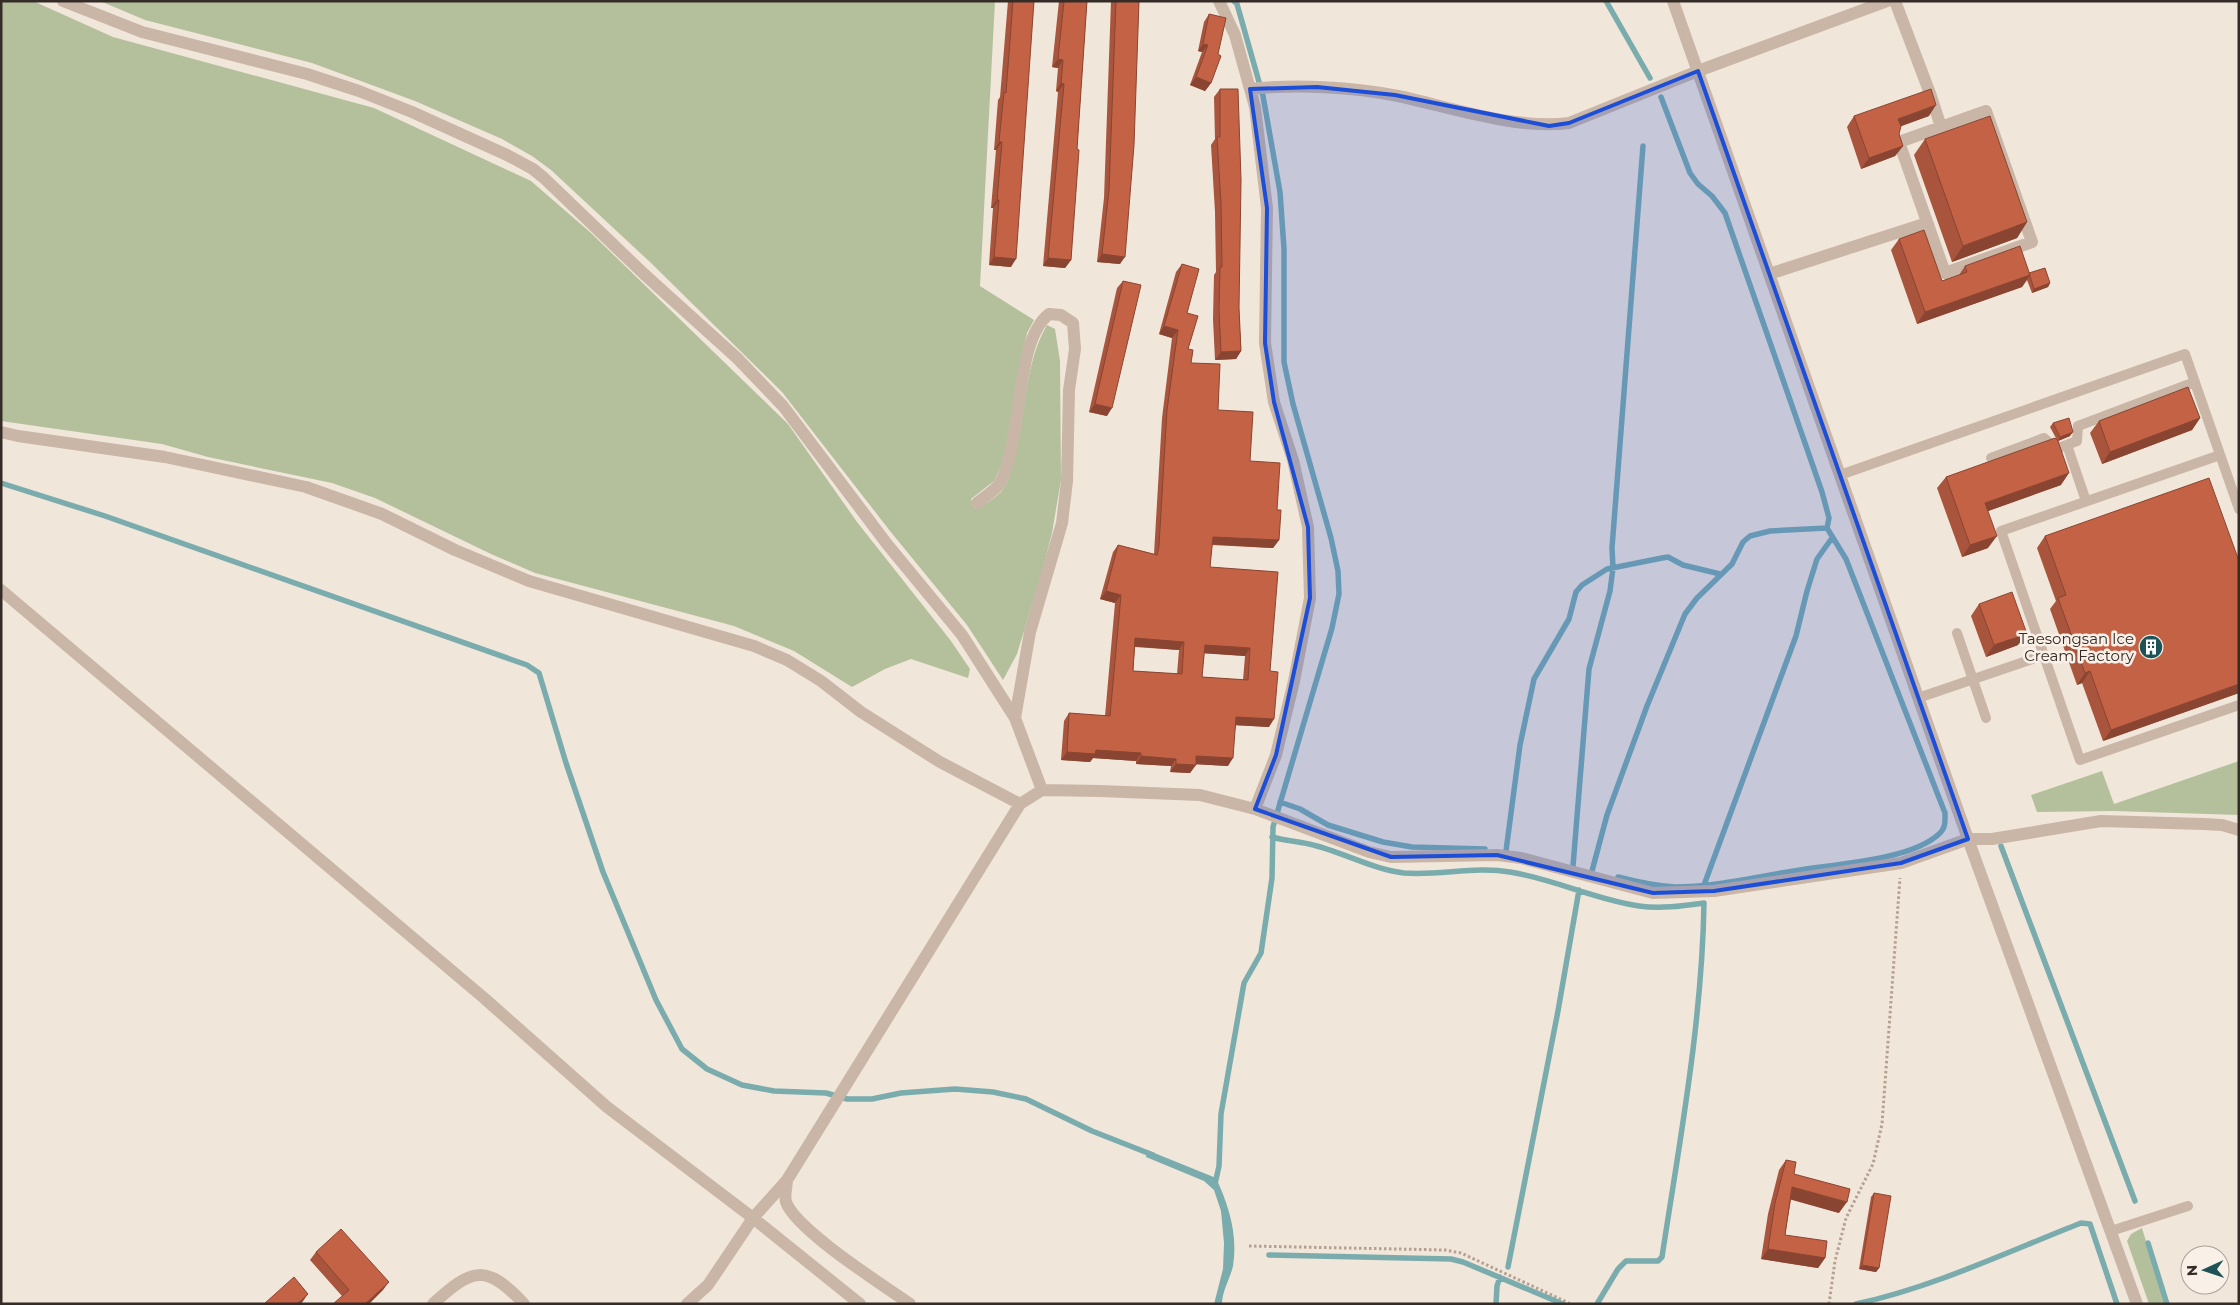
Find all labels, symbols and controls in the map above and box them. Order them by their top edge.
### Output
place label: Taesongsan Ice Cream Factory [2019,629,2135,665]
building icon: Taesongsan Ice Cream Factory [2138,634,2164,660]
north arrow [2180,1245,2230,1295]
text: N [2183,1265,2201,1277]

